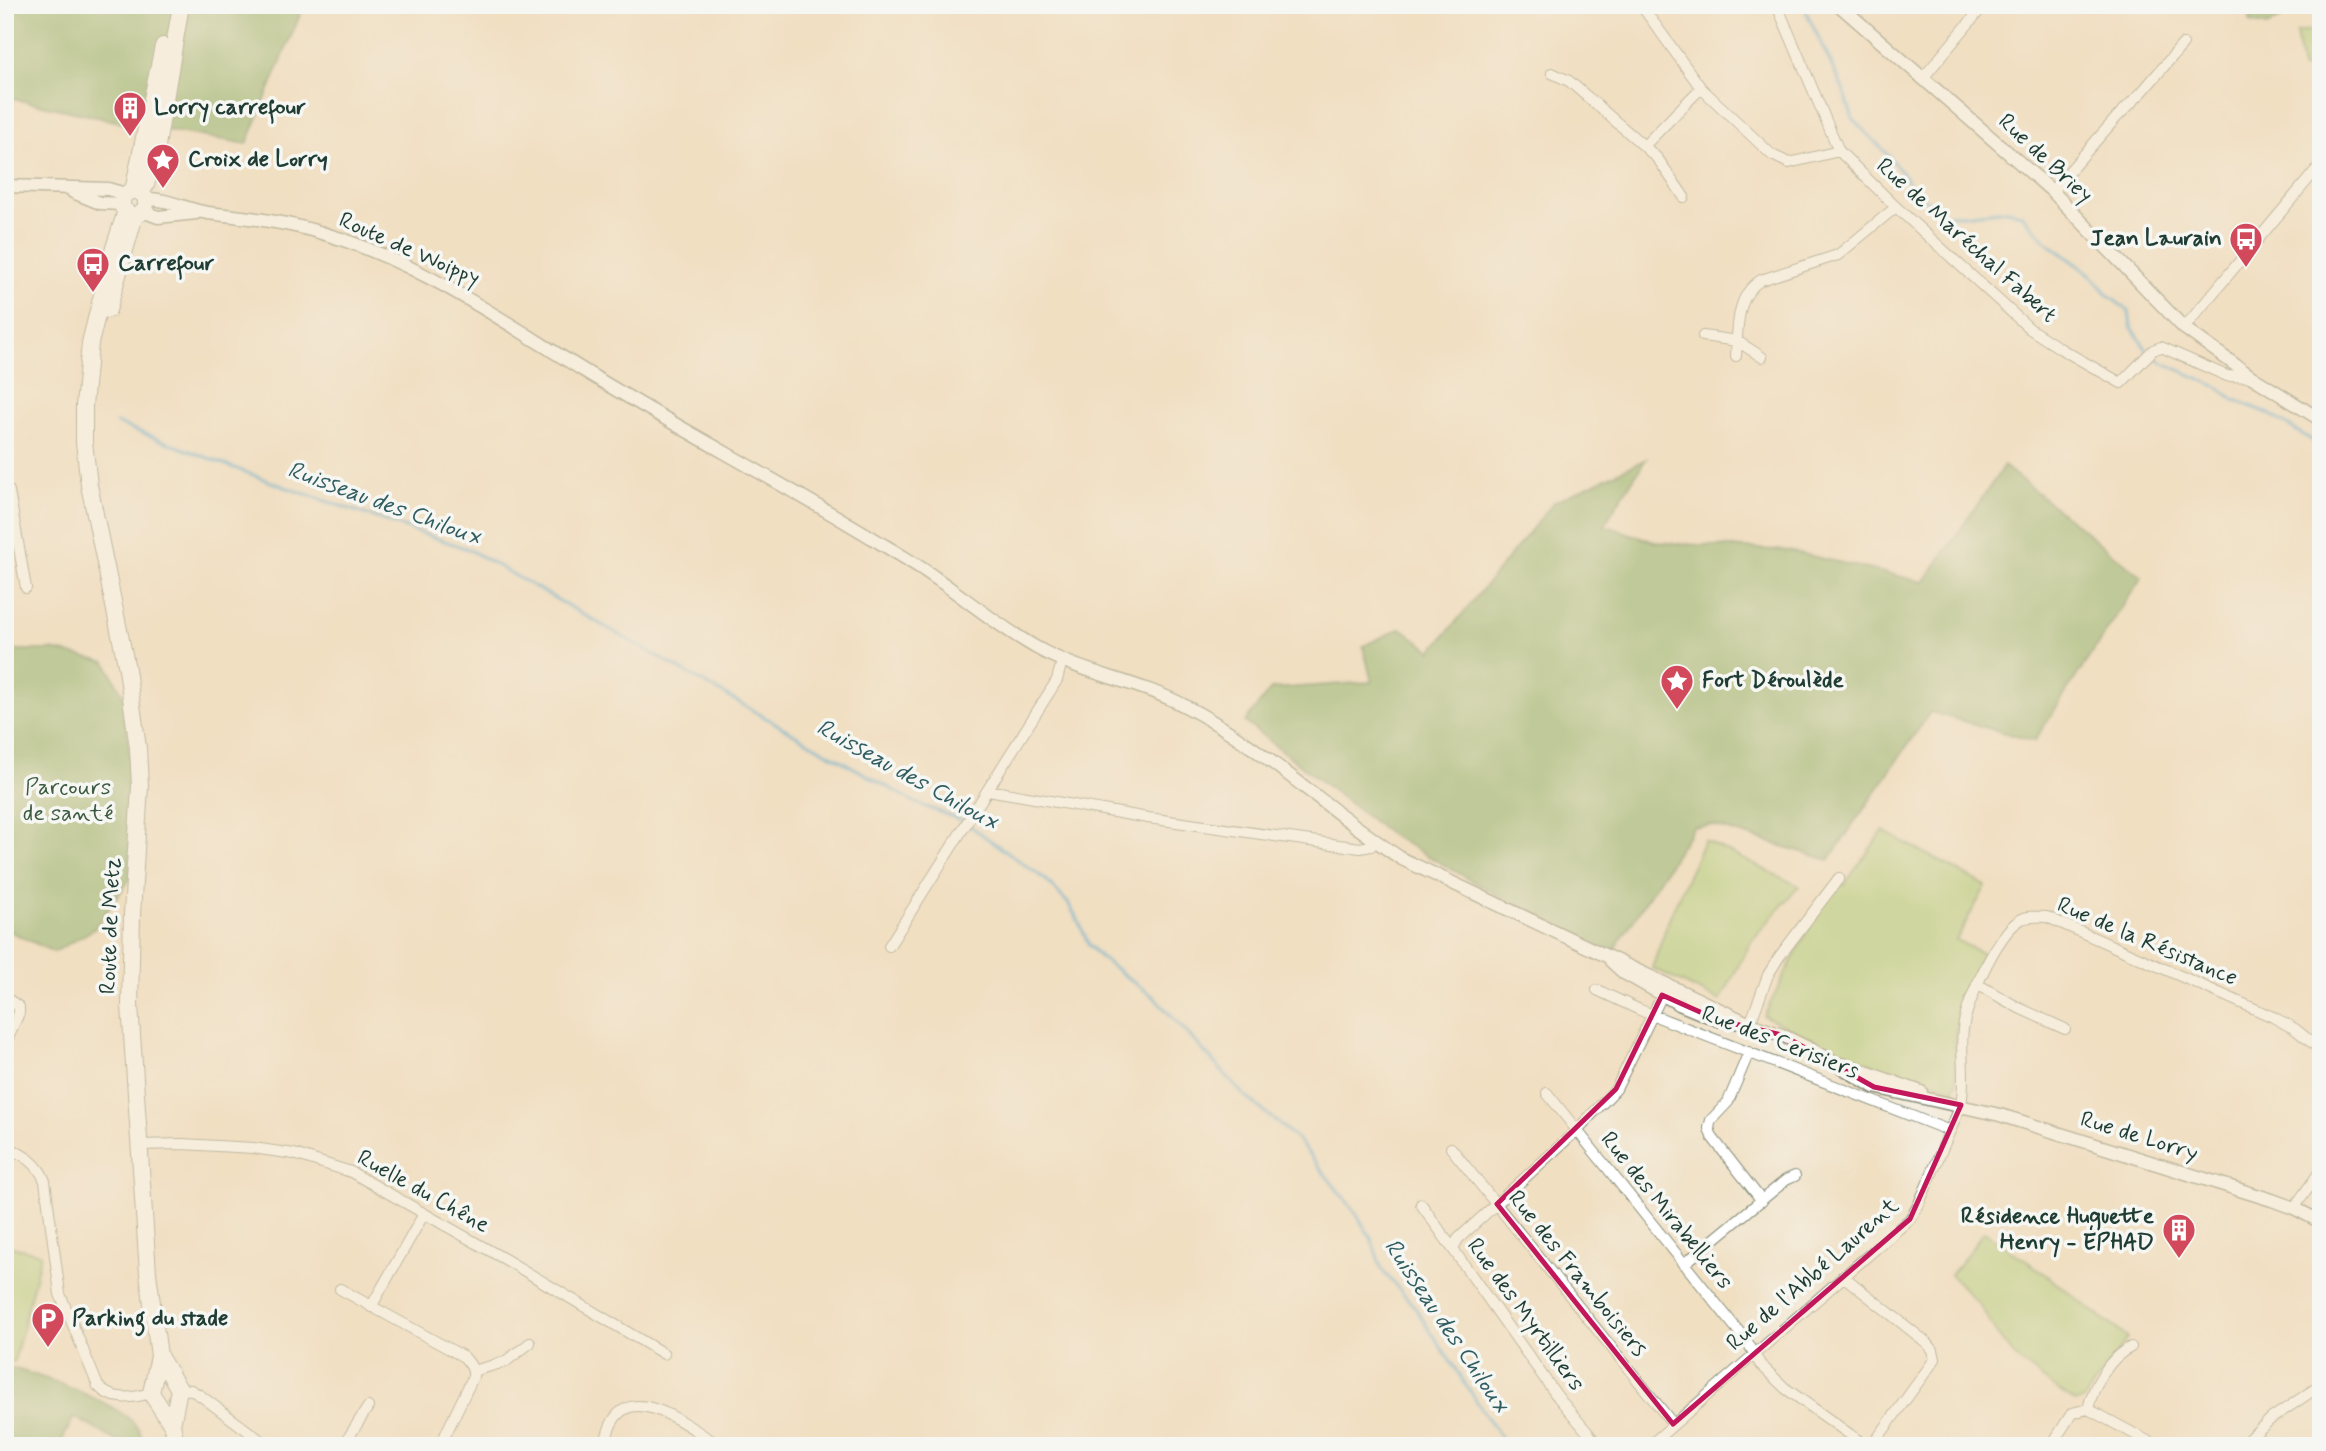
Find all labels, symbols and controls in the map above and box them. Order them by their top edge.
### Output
building icon: Lorry carrefour [111,89,149,138]
place label: Lorry carrefour [154,93,306,124]
street label: Rue de Briey [1991,107,2099,211]
place icon: Croix de Lorry [144,141,182,190]
place label: Croix de Lorry [188,145,328,175]
street label: Rue de Maréchal Fabert [1869,152,2063,330]
street label: Route de Woippy [334,206,484,294]
bus stop icon: Jean Laurain [2227,220,2265,269]
place label: Jean Laurain [2090,224,2222,254]
bus stop icon: Carrefour [74,245,112,294]
place label: Carrefour [118,249,215,280]
water label: Ruisseau des Chiloux [283,455,486,554]
place icon: Fort Déroulède [1658,662,1696,711]
place label: Fort Déroulède [1702,666,1844,696]
water label: Ruisseau des Chiloux [811,712,1004,838]
park label: Parcours de santé [23,773,113,829]
street label: Route de Metz [94,857,128,995]
street label: Rue de la Résistance [2052,890,2242,994]
street label: Rue des Cerisiers [1697,999,1863,1087]
street label: Rue de Lorry [2076,1105,2202,1169]
street label: Rue des Mirabelliers [1593,1126,1739,1296]
street label: Ruelle du Chêne [352,1143,494,1241]
street label: Rue des Framboisiers [1501,1185,1653,1363]
street label: Rue de l'Abbé Laurent [1720,1191,1906,1358]
place label: Résidence Huguette Henry - EPHAD [1961,1202,2155,1258]
building icon: Résidence Huguette Henry - EPHAD [2160,1211,2198,1260]
street label: Rue des Myrtilliers [1459,1232,1591,1398]
water label: Ruisseau des Chiloux [1376,1233,1516,1420]
parking icon: Parking du stade [29,1300,67,1349]
place label: Parking du stade [72,1304,228,1337]

